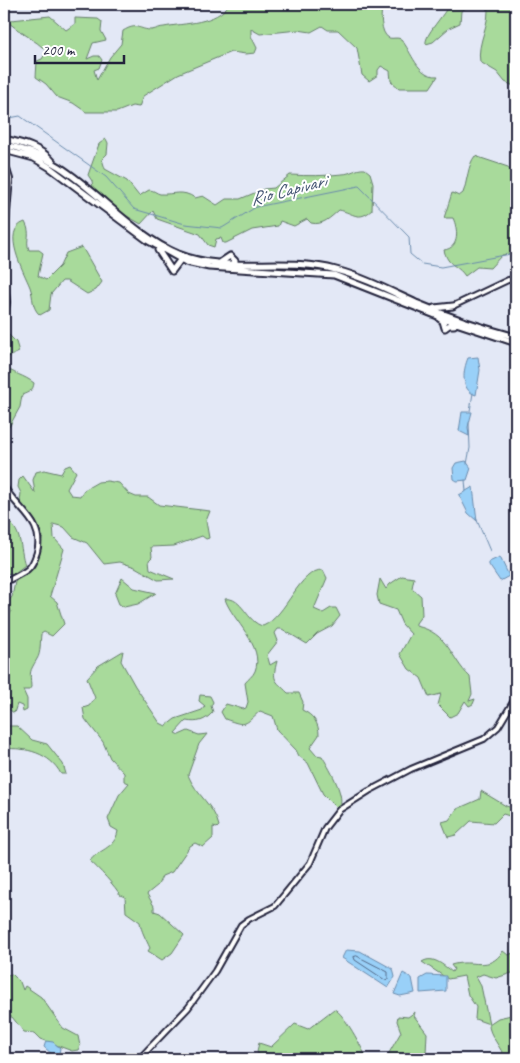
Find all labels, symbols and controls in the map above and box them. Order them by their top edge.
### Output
scale bar [35,32,124,64]
text: 200 m [42,41,76,60]
water label: Rio Capivari [248,168,333,211]

